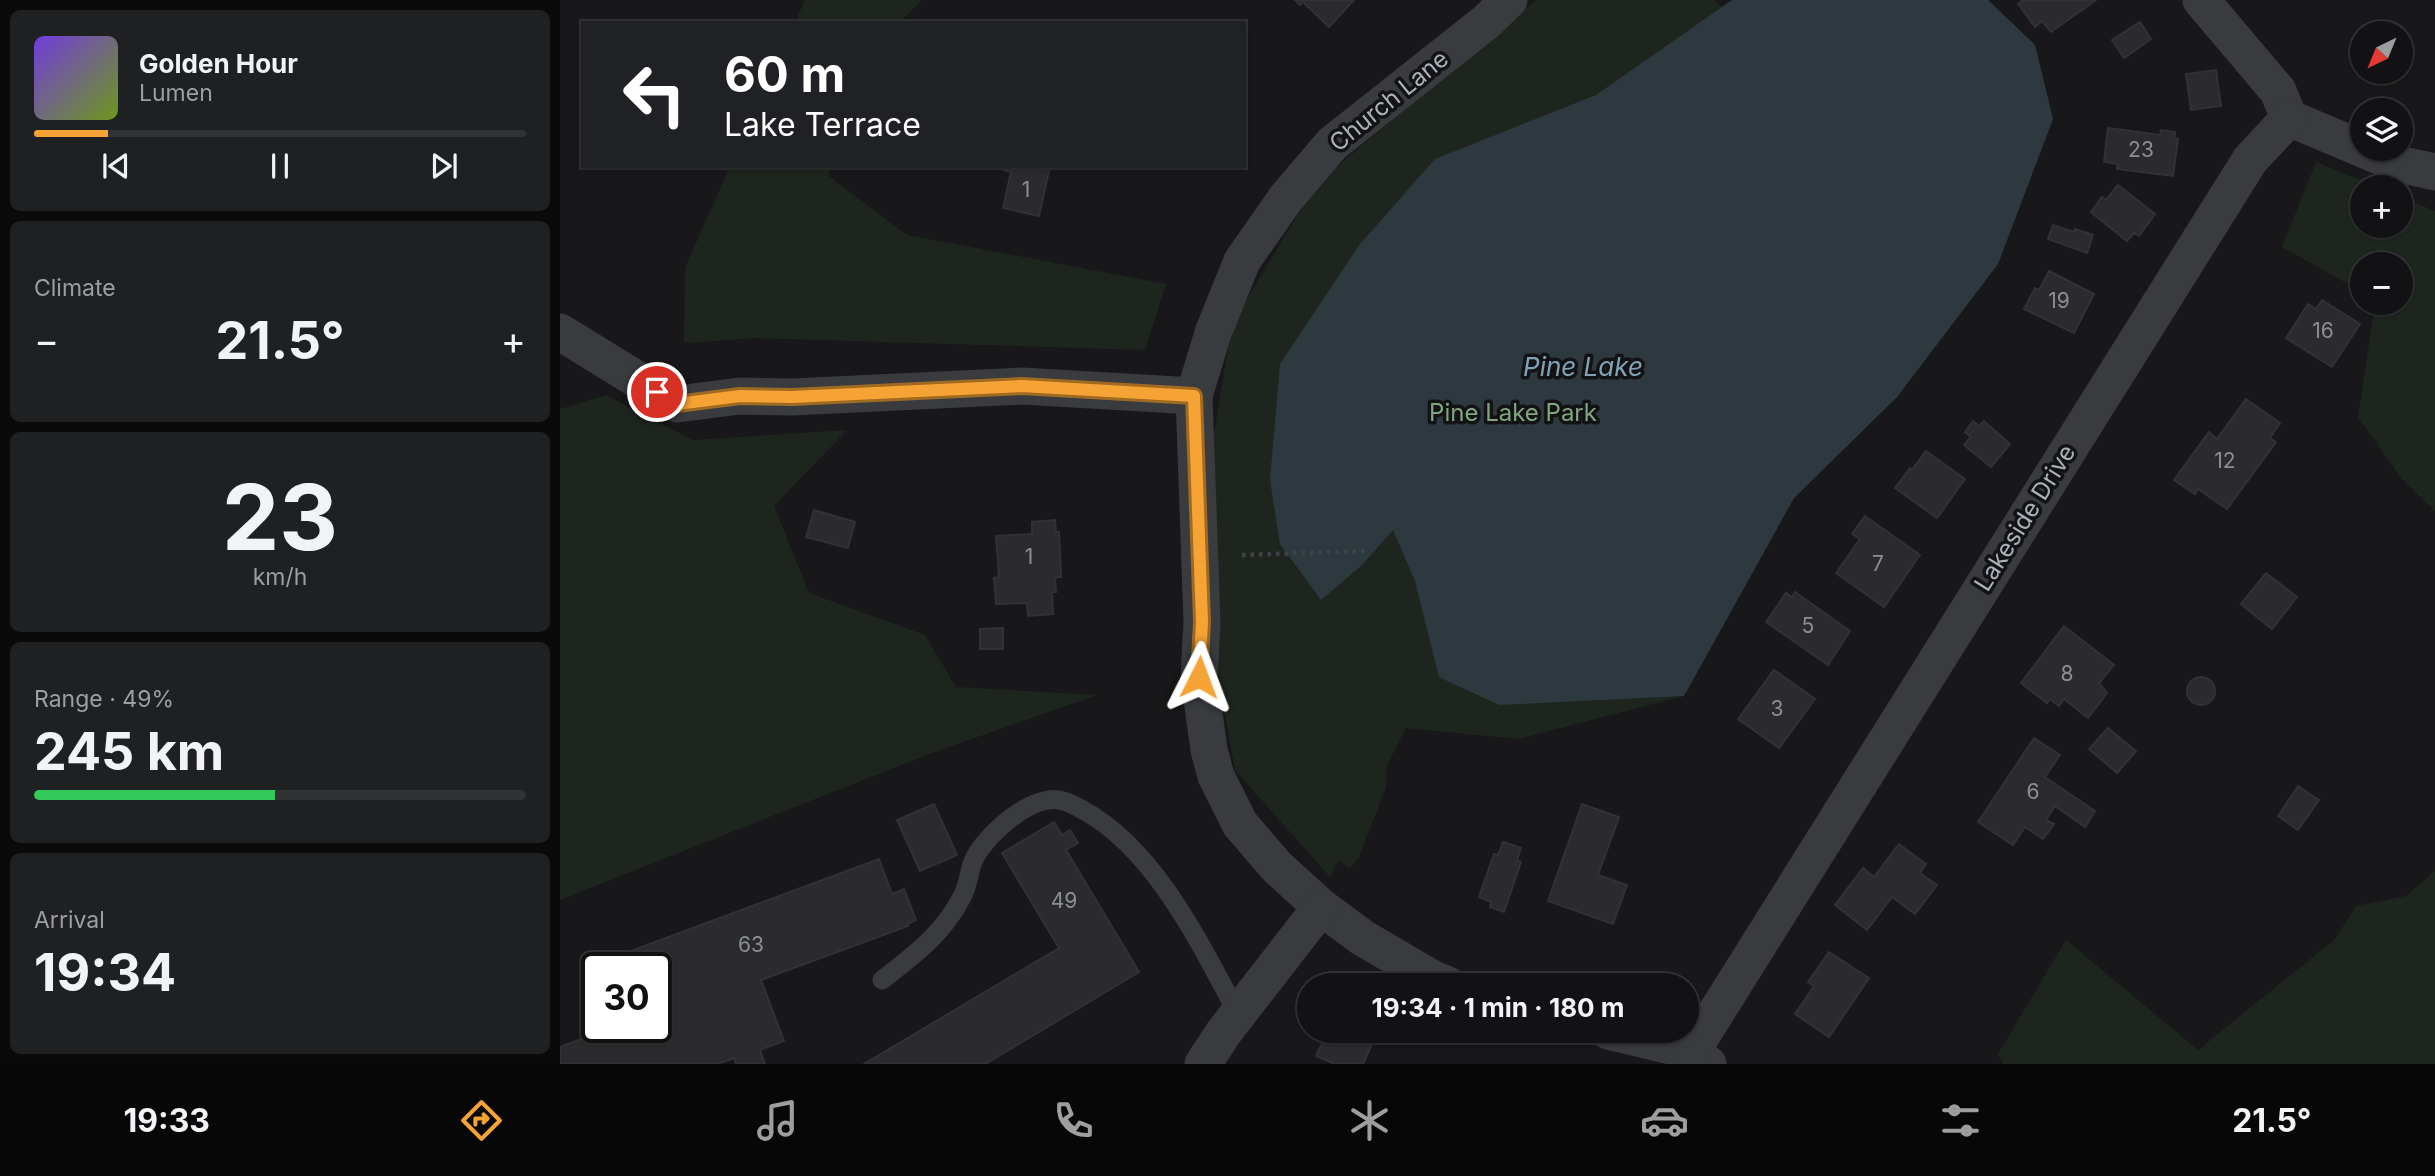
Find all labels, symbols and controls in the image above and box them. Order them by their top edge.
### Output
north arrow [2350,21,2413,84]
map controls [2350,21,2413,315]
street label: Church Lane [1323,44,1454,157]
text: 60 m [724,45,845,104]
text: Golden Hour [139,48,298,79]
icon: left [609,49,700,140]
text: Lumen [139,79,213,107]
button: layers [2350,98,2413,161]
text: Lake Terrace [724,105,921,144]
house number: 23 [2128,137,2154,162]
icon: previous [97,147,135,185]
icon: pause [261,147,299,185]
icon: next [425,147,463,185]
button: + [2350,175,2413,238]
house number: 1 [1022,177,1030,202]
button: − [2350,252,2413,315]
text: Climate [34,274,116,302]
house number: 19 [2048,288,2070,313]
text: 21.5° [215,309,345,372]
text: − [34,317,59,363]
text: + [501,317,526,363]
house number: 16 [2312,318,2334,343]
water label: Pine Lake [1523,351,1643,382]
pin [627,362,687,422]
icon: arrive [638,373,676,411]
park label: Pine Lake Park [1429,398,1597,427]
street label: Lakeside Drive [1968,439,2081,596]
house number: 12 [2214,448,2236,473]
text: 23 [222,462,338,572]
house number: 1 [1025,544,1033,569]
house number: 7 [1872,551,1884,576]
text: km/h [253,563,307,591]
house number: 5 [1802,613,1814,638]
position arrow [1162,640,1236,714]
house number: 8 [2061,661,2074,686]
text: Range · 49% [34,685,174,713]
house number: 3 [1771,696,1783,721]
text: 245 km [34,720,224,783]
house number: 6 [2026,779,2040,804]
house number: 49 [1051,888,1077,913]
text: Arrival [34,906,105,934]
house number: 63 [738,932,764,957]
text: 19:34 [34,941,176,1004]
speed limit sign: 30 [581,952,672,1043]
text: 19:34 · 1 min · 180 m [1371,992,1625,1023]
icon: directions [457,1096,506,1145]
icon: music [753,1096,802,1145]
icon: phone [1049,1096,1098,1145]
icon: climate [1345,1096,1394,1145]
icon: car [1640,1096,1689,1145]
icon: filters [1936,1096,1985,1145]
text: 19:33 [123,1101,210,1140]
text: 21.5° [2232,1101,2312,1140]

